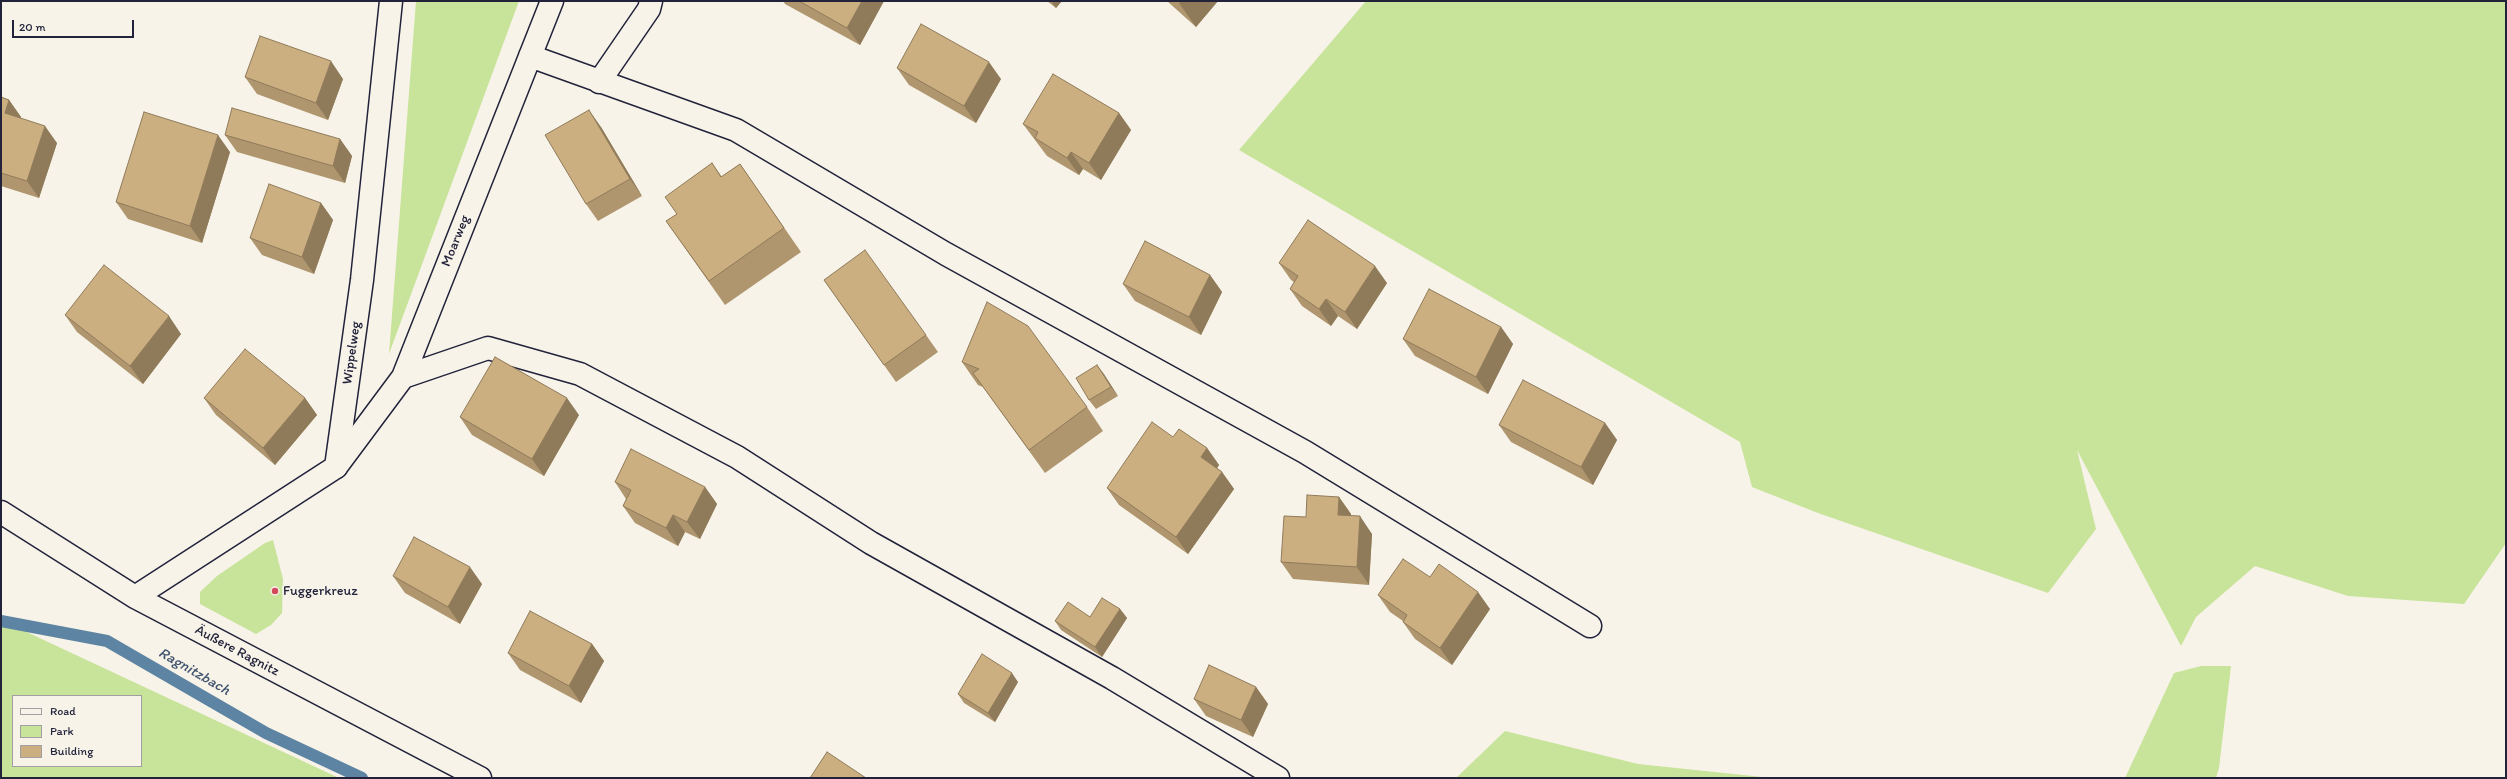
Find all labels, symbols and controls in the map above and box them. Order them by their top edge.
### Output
scale bar [14,12,136,38]
text: 20 m [19,20,46,34]
street label: Moarweg [438,213,474,269]
street label: Wippelweg [339,320,365,386]
place label: Fuggerkreuz [283,583,358,599]
marker: Fuggerkreuz [270,586,280,596]
street label: Äußere Ragnitz [192,622,282,680]
water label: Ragnitzbach [155,644,233,700]
legend [12,695,142,767]
text: Road [50,704,76,718]
text: Park [50,724,74,738]
text: Building [50,744,93,758]

